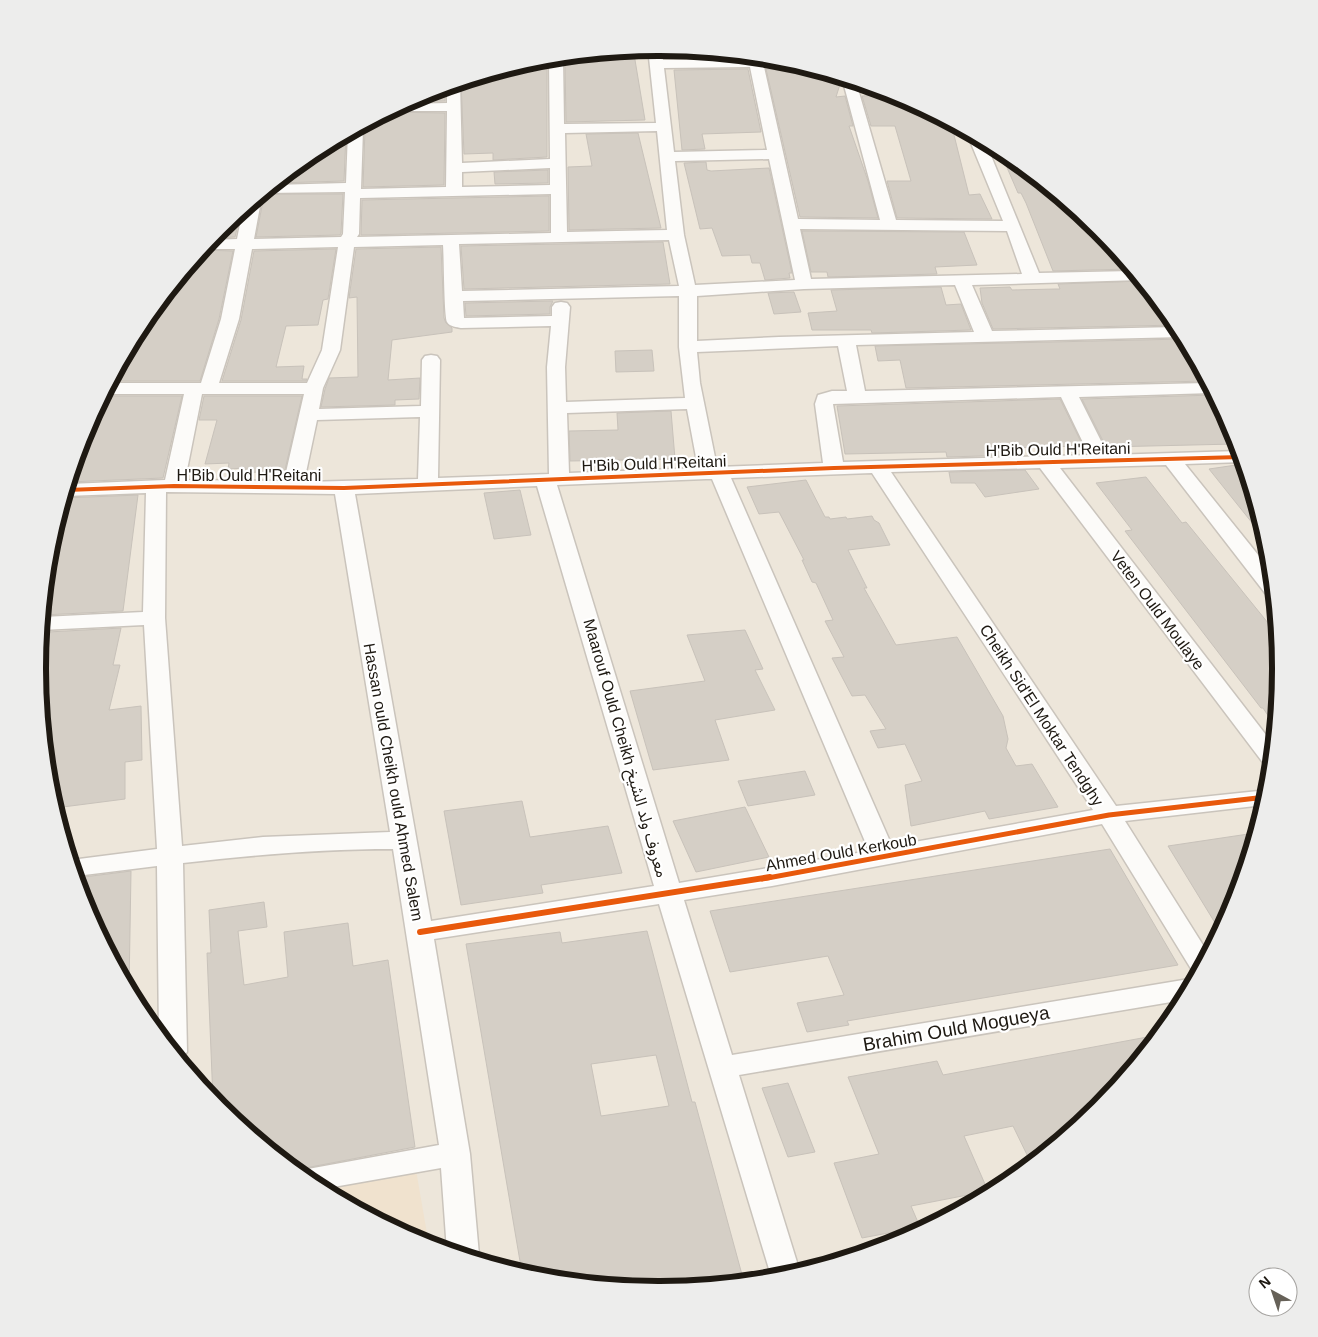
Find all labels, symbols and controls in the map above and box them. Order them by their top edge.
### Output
street label: H'Bib Ould H'Reitani [985,440,1131,459]
street label: H'Bib Ould H'Reitani [581,452,727,475]
street label: H'Bib Ould H'Reitani [177,467,321,484]
street label: Veten Ould Moulaye [1107,548,1208,673]
street label: Maarouf Ould Cheikh معروف ولد الشيخ [577,617,671,881]
street label: Cheikh Sid'El Moktar Tendghy [977,621,1107,809]
street label: Hassan ould Cheikh ould Ahmed Salem [361,642,426,922]
street label: Ahmed Ould Kerkoub [764,831,918,874]
street label: Brahim Ould Mogueya [861,1002,1051,1055]
north arrow [1248,1267,1298,1317]
text: N [1256,1273,1274,1291]

